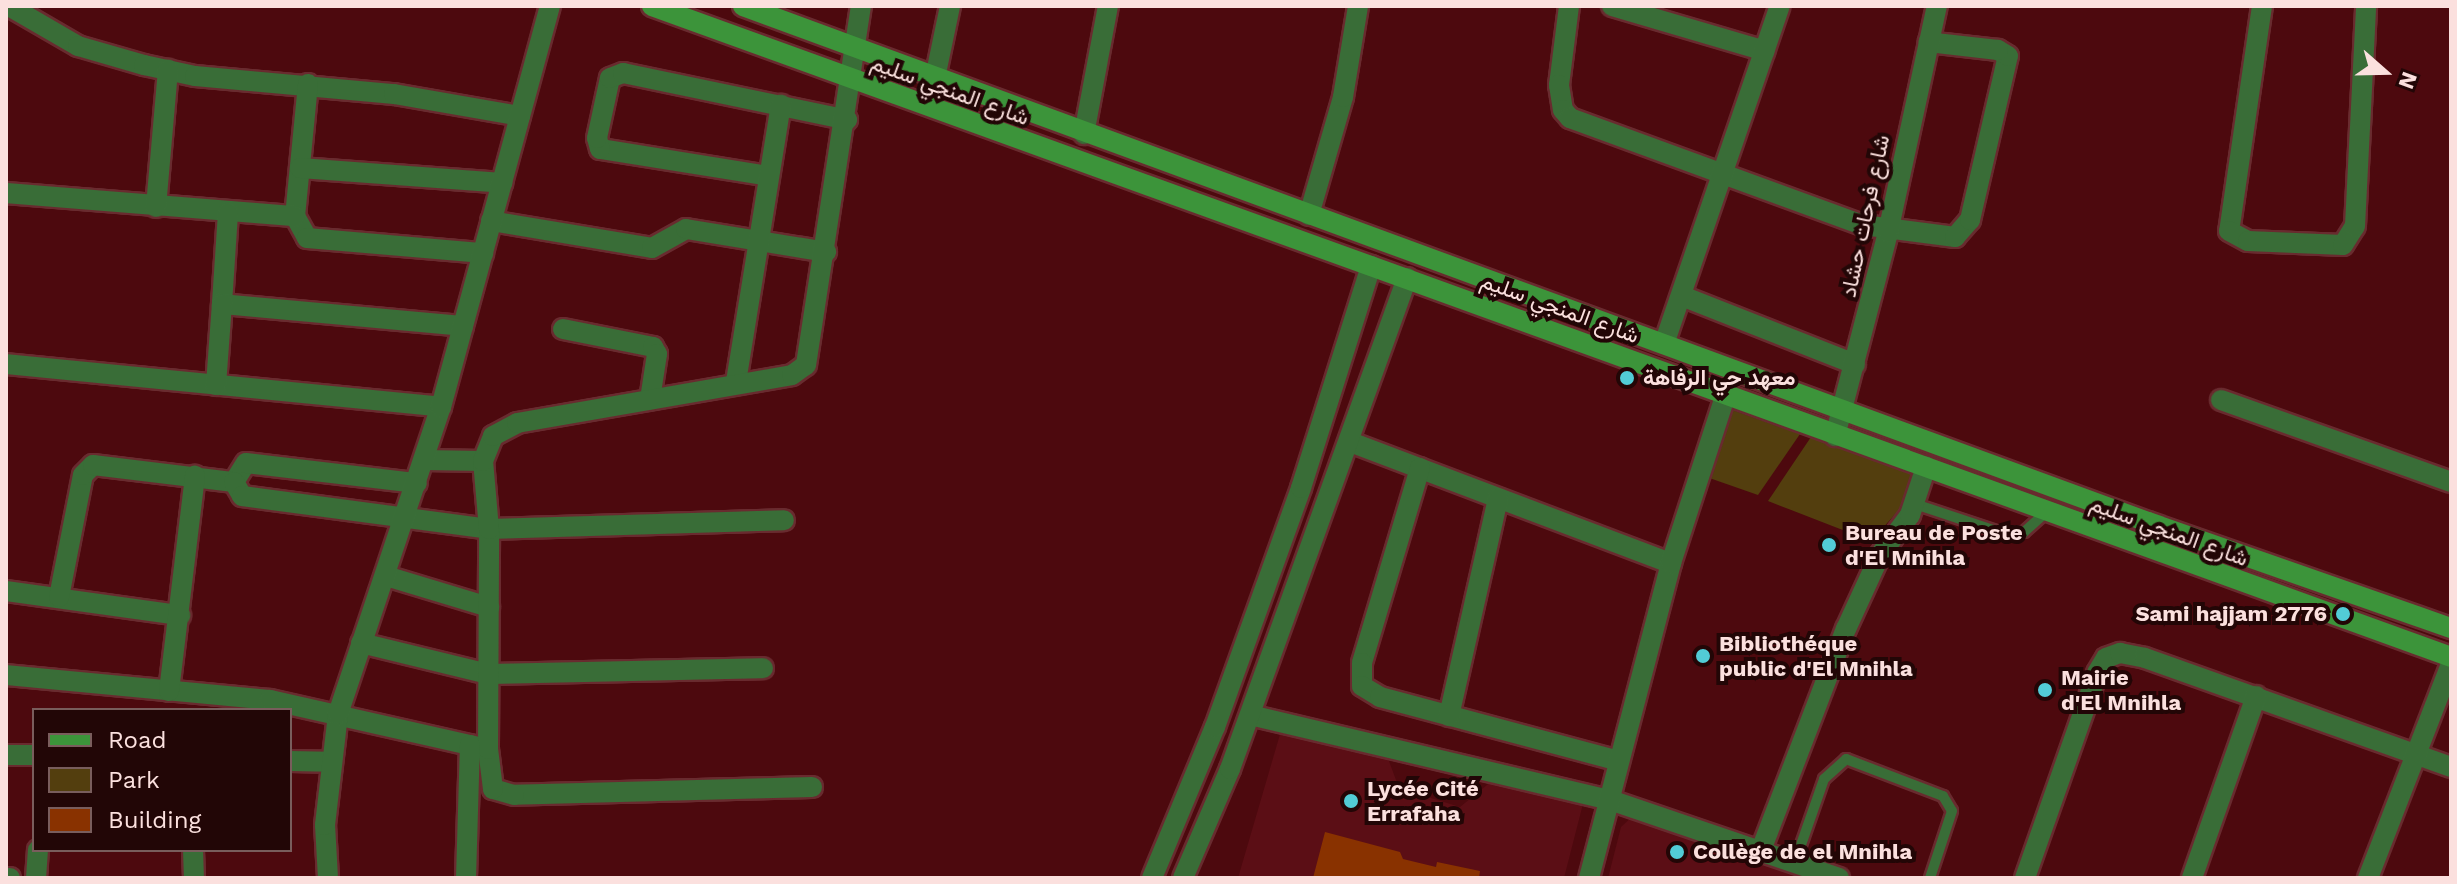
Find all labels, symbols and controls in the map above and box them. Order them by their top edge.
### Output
north arrow [2345,32,2425,112]
street label: شارع المنجي سليم [867,49,1033,131]
text: N [2393,68,2423,92]
street label: شارع فرحات حشاد [1835,132,1895,300]
street label: شارع المنجي سليم [1477,267,1643,349]
place label: معهد حي الرفاهة [1643,365,1796,391]
marker: معهد حي الرفاهة [1618,369,1636,387]
street label: شارع المنجي سليم [2086,490,2252,572]
place label: Bureau de Poste d'El Mnihla [1845,519,2023,570]
marker: Bureau de Poste d'El Mnihla [1820,536,1838,554]
place label: Sami hajjam 2776 [2135,601,2327,627]
marker: Sami hajjam 2776 [2334,605,2352,623]
place label: Bibliothéque public d'El Mnihla [1719,630,1913,682]
marker: Bibliothéque public d'El Mnihla [1694,647,1712,665]
place label: Mairie d'El Mnihla [2061,664,2181,716]
marker: Mairie d'El Mnihla [2036,681,2054,699]
legend [32,708,292,852]
text: Road [108,726,167,754]
text: Park [108,766,160,794]
place label: Lycée Cité Errafaha [1367,775,1479,826]
marker: Lycée Cité Errafaha [1342,792,1360,810]
text: Building [108,806,201,834]
place label: Collège de el Mnihla [1693,839,1912,865]
marker: Collège de el Mnihla [1668,843,1686,861]

